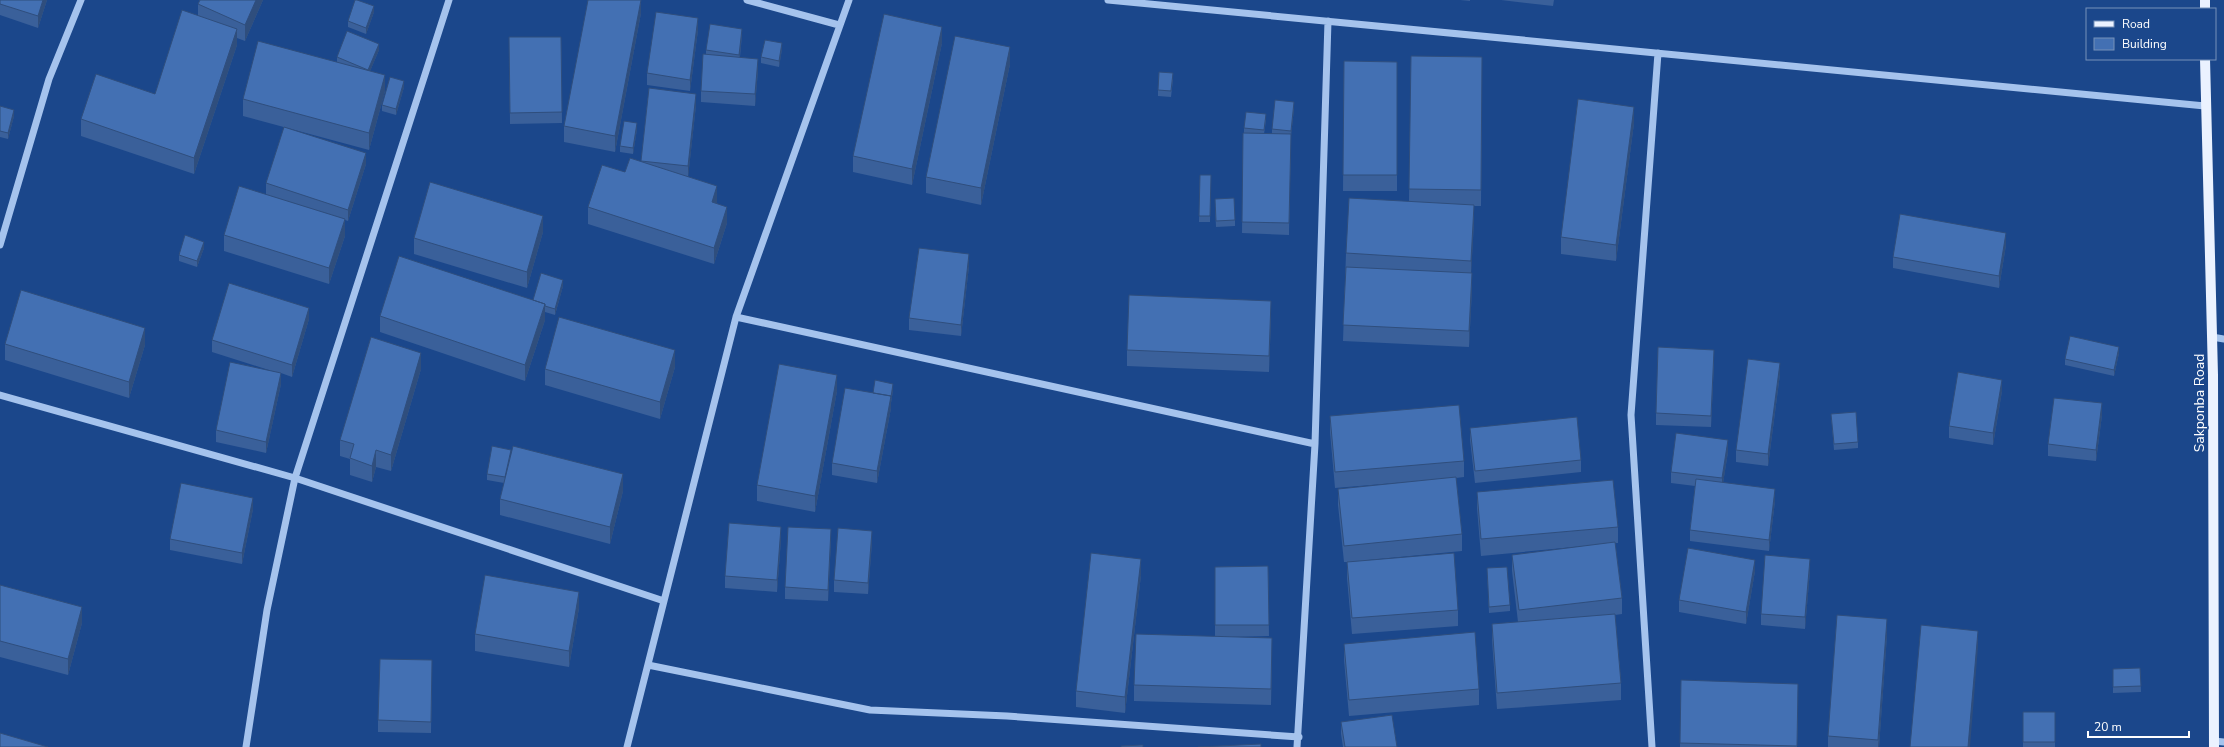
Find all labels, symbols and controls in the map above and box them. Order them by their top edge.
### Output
legend [2086,8,2216,60]
text: Road [2122,16,2150,32]
text: Building [2122,36,2167,52]
street label: Sakponba Road [2190,354,2209,452]
scale bar [2088,713,2189,739]
text: 20 m [2094,719,2122,735]

